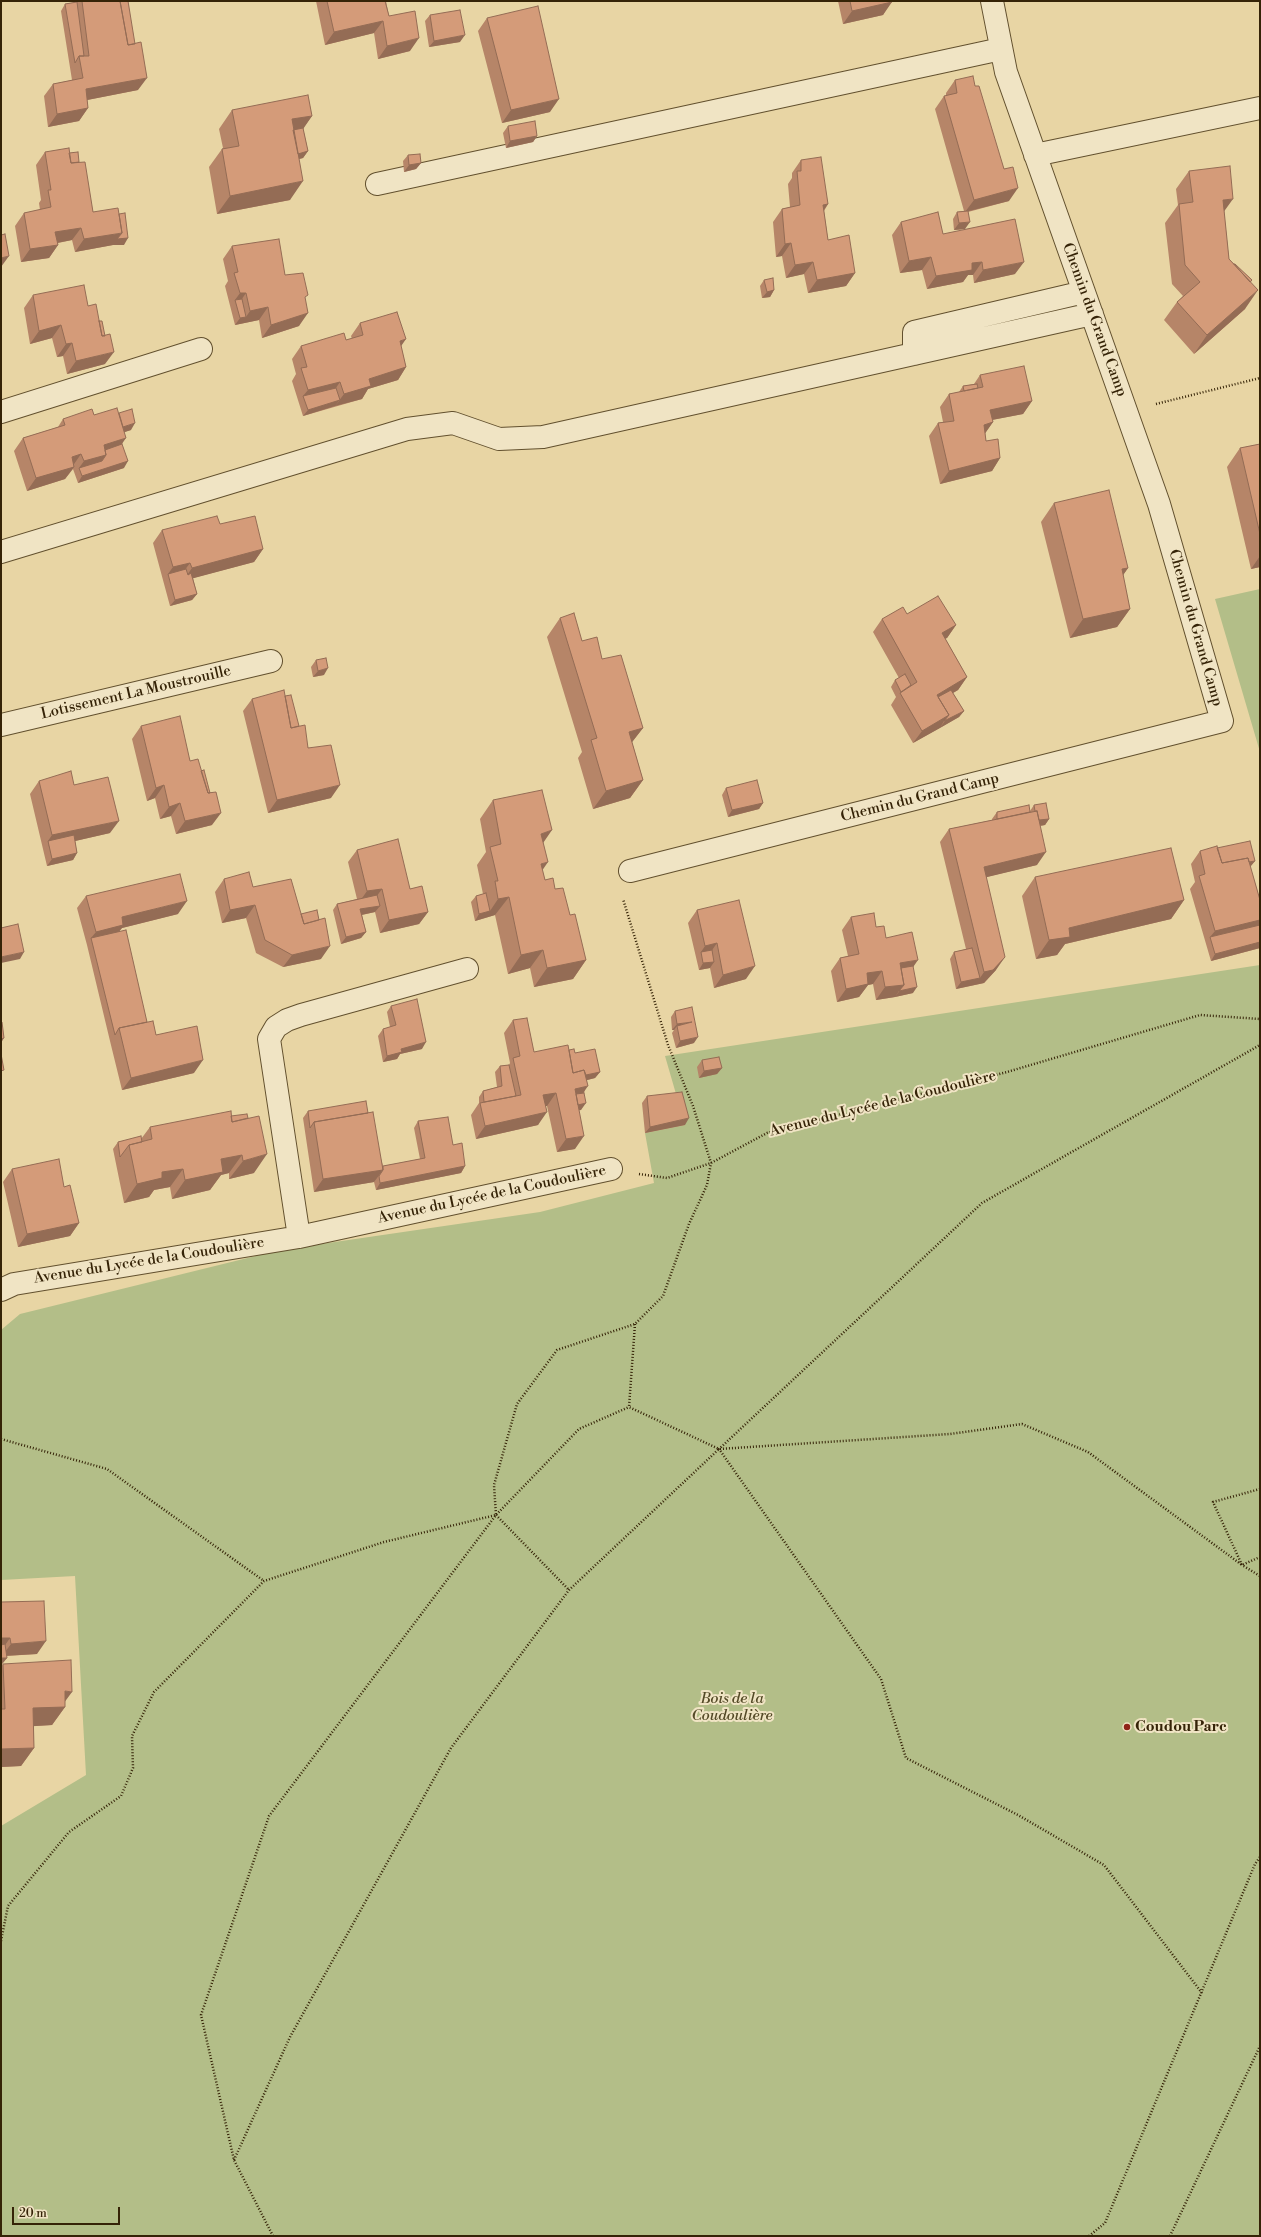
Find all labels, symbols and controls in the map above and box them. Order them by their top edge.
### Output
street label: Chemin du Grand Camp [1058,241,1130,399]
street label: Chemin du Grand Camp [1164,547,1226,709]
street label: Lotissement La Moustrouille [39,662,233,724]
street label: Chemin du Grand Camp [839,770,1001,826]
street label: Avenue du Lycée de la Coudoulière [768,1067,998,1141]
street label: Avenue du Lycée de la Coudoulière [376,1162,608,1228]
street label: Avenue du Lycée de la Coudoulière [33,1234,265,1288]
park label: Bois de la Coudoulière [691,1690,773,1725]
place label: Coudou Parc [1135,1718,1227,1736]
marker: Coudou Parc [1122,1722,1132,1732]
scale bar [14,2199,122,2225]
text: 20 m [19,2206,47,2221]

